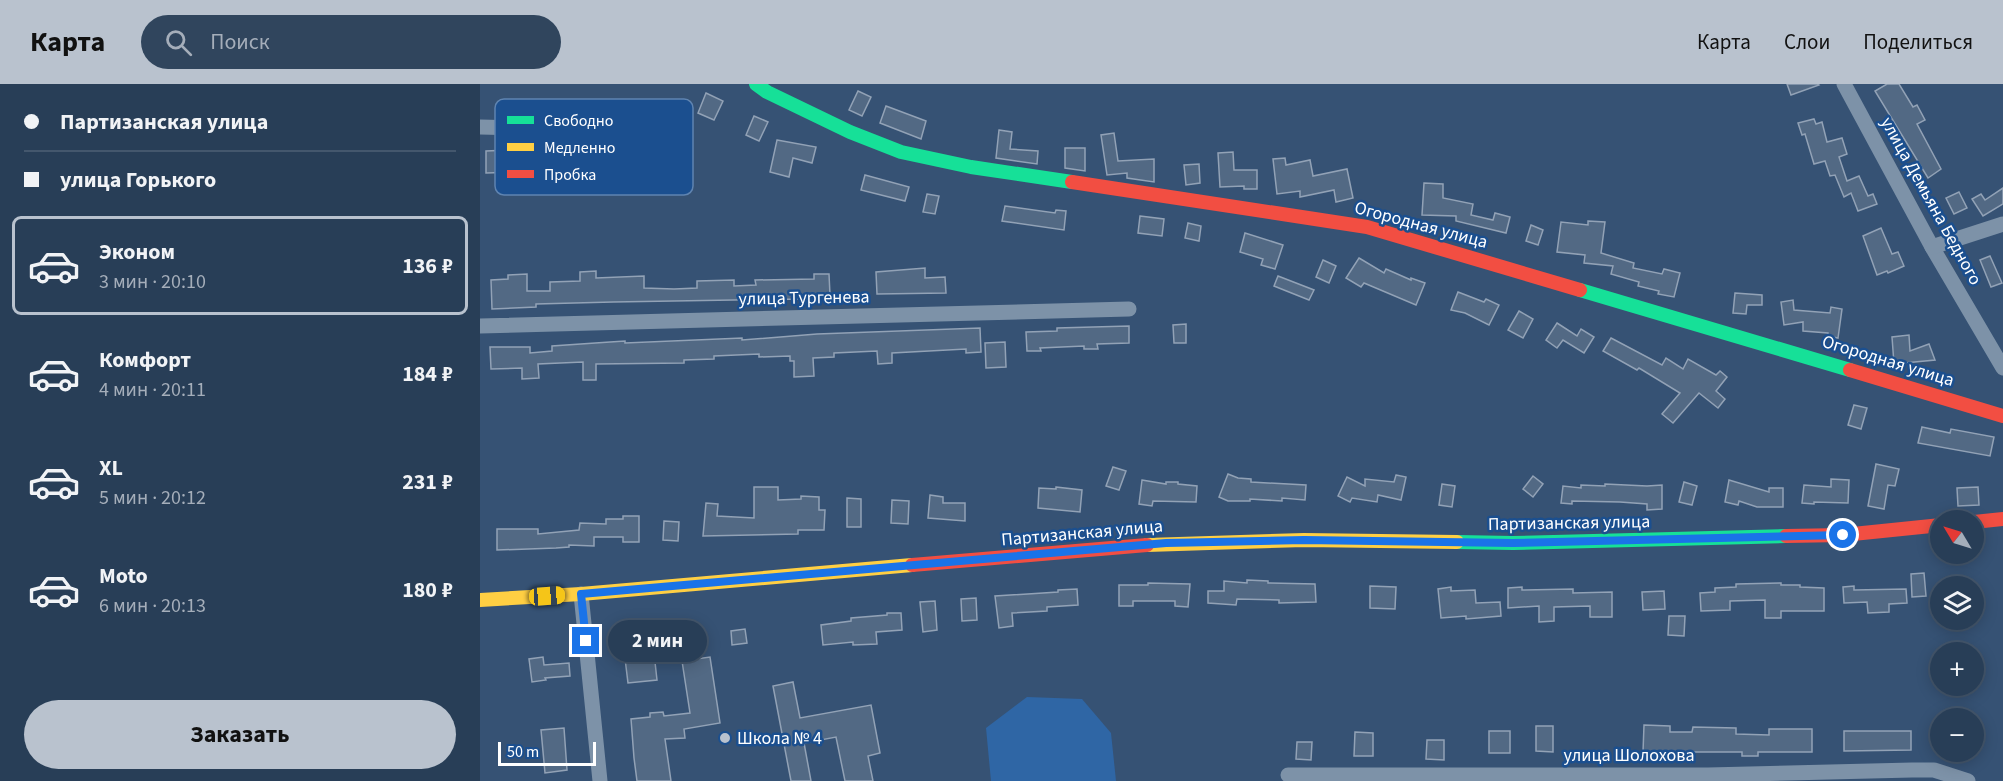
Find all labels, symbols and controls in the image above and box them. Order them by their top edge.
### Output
search box [141,15,561,69]
text: Карта [30,22,105,62]
icon: search [162,26,195,59]
text: Поиск [210,26,270,58]
text: Карта [1697,27,1751,57]
text: Слои [1784,27,1830,57]
text: Поделиться [1863,27,1973,57]
legend [495,99,693,195]
text: Партизанская улица [60,106,268,138]
text: Свободно [544,110,614,132]
street label: улица Демьяна Бедного [1874,112,1988,290]
text: Медленно [544,137,615,159]
text: улица Горького [60,164,216,196]
text: Пробка [544,164,596,186]
street label: Огородная улица [1352,195,1490,255]
text: Эконом [99,236,175,268]
icon: car [27,239,81,293]
text: 136 ₽ [402,250,453,282]
text: 3 мин · 20:10 [99,268,206,296]
street label: улица Тургенева [738,284,870,312]
street label: Огородная улица [1819,329,1957,393]
text: Комфорт [99,344,191,376]
icon: car [27,347,81,401]
text: 184 ₽ [402,358,453,390]
text: 4 мин · 20:11 [99,376,206,404]
text: XL [99,452,123,484]
icon: car [27,455,81,509]
text: 231 ₽ [402,466,453,498]
text: 5 мин · 20:12 [99,484,206,512]
street label: Партизанская улица [1488,509,1650,537]
north arrow [1930,510,1984,564]
map controls [1930,510,1984,762]
street label: Партизанская улица [1000,513,1164,553]
route start [1829,521,1856,548]
text: Moto [99,560,148,592]
icon: car [27,563,81,617]
text: 180 ₽ [402,574,453,606]
button: layers [1930,576,1984,630]
car [528,586,566,606]
text: 6 мин · 20:13 [99,592,206,620]
callout: 2 мин [607,620,706,662]
route end [572,627,599,654]
text: 2 мин [632,627,683,655]
button: + [1930,642,1984,696]
button: Заказать [24,700,456,769]
button: − [1930,708,1984,762]
place label: Школа № 4 [737,726,822,751]
marker: Школа № 4 [718,731,732,745]
scale bar [498,739,596,766]
text: 50 m [507,741,539,763]
street label: улица Шолохова [1563,743,1695,768]

